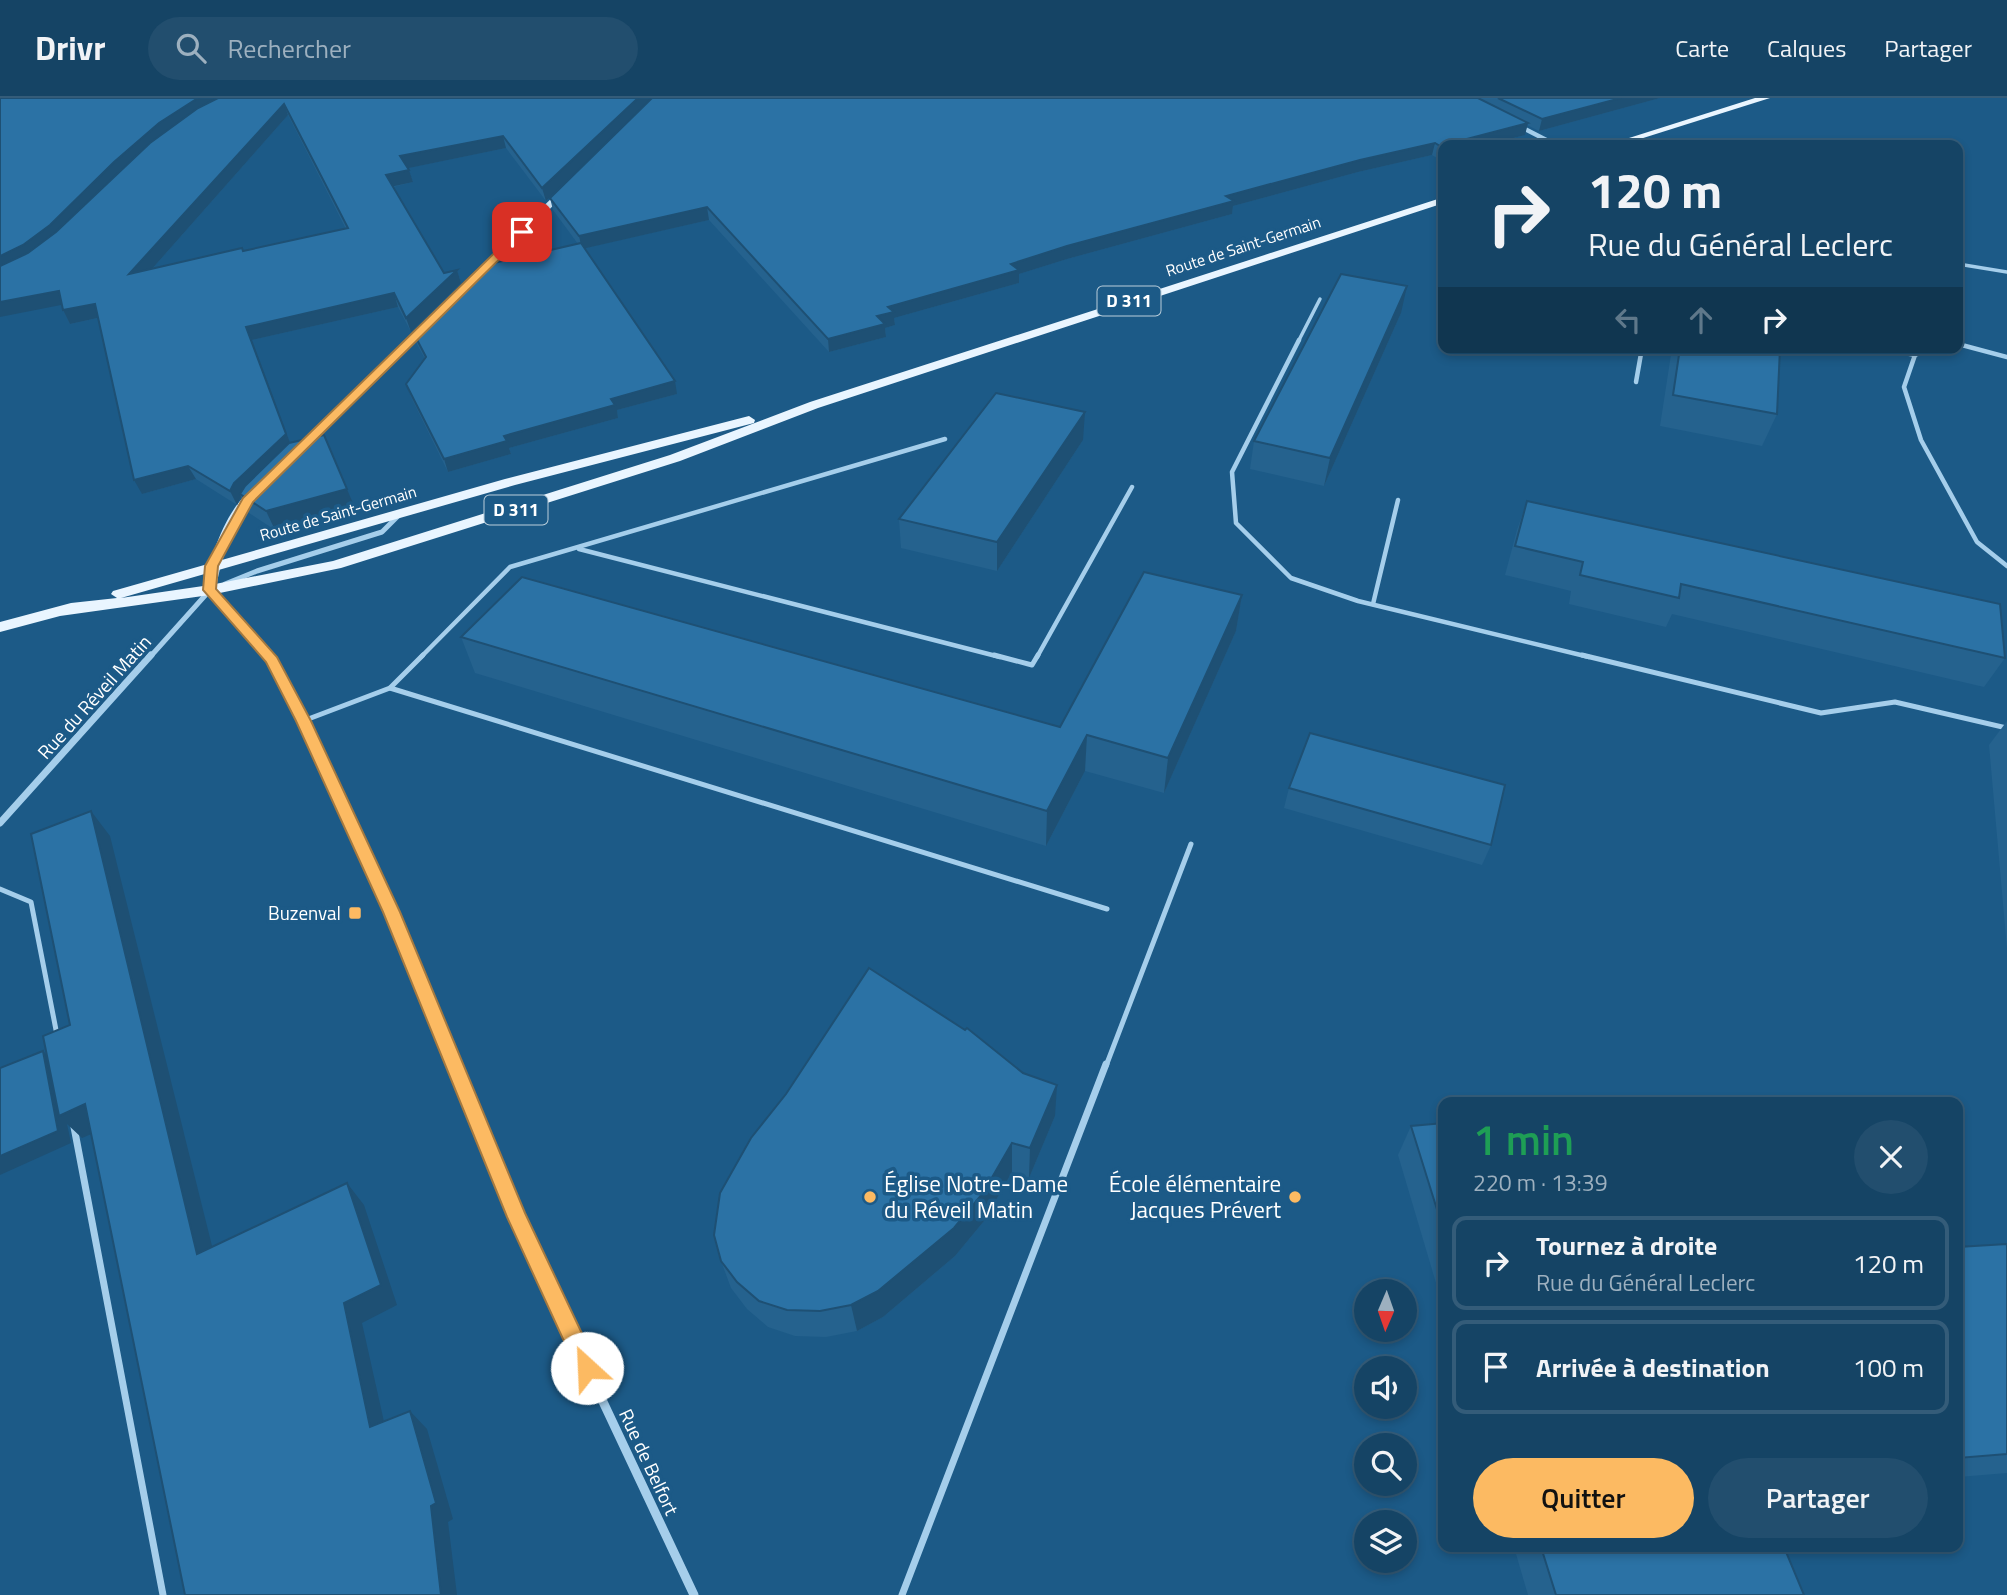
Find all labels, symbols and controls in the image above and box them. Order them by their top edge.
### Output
search box [148,17,638,80]
text: Drivr [35,23,106,73]
icon: search [172,29,210,67]
text: Rechercher [228,29,351,68]
text: Carte [1675,30,1729,66]
text: Calques [1767,30,1846,66]
text: Partager [1884,30,1972,66]
text: 120 m [1588,152,1722,227]
icon: right [1473,168,1564,259]
pin [492,202,552,262]
street label: Route de Saint-Germain [1162,210,1324,282]
icon: arrive [503,213,541,251]
text: Rue du Général Leclerc [1588,220,1893,268]
road number: D 311 [1098,286,1160,316]
icon: left [1609,301,1647,339]
icon: ahead [1682,301,1720,339]
icon: right [1755,301,1793,339]
street label: Route de Saint-Germain [257,479,419,547]
road number: D 311 [484,496,548,524]
street label: Rue du Réveil Matin [30,628,157,765]
place label: Buzenval [268,898,341,927]
marker: Buzenval [347,905,363,921]
text: 1 min [1473,1107,1574,1171]
button: close [1854,1120,1928,1194]
text: 220 m · 13:39 [1473,1165,1608,1200]
place label: Église Notre-Dame du Réveil Matin [884,1166,1068,1227]
place label: École élémentaire Jacques Prévert [1109,1166,1281,1227]
marker: Église Notre-Dame du Réveil Matin [862,1189,878,1205]
marker: École élémentaire Jacques Prévert [1287,1189,1303,1205]
text: Tournez à droite [1536,1226,1717,1265]
icon: right [1477,1244,1515,1282]
text: 120 m [1853,1244,1924,1283]
text: Rue du Général Leclerc [1536,1265,1755,1300]
north arrow [1354,1279,1418,1342]
map controls [1354,1279,1417,1573]
position arrow [550,1331,624,1405]
icon: arrive [1477,1348,1515,1386]
text: Arrivée à destination [1536,1348,1770,1387]
text: 100 m [1853,1348,1924,1387]
button: sound [1354,1356,1417,1419]
street label: Rue de Belfort [612,1404,687,1520]
button: search [1354,1433,1417,1496]
button: Quitter [1473,1458,1694,1538]
button: Partager [1708,1458,1928,1538]
button: layers [1354,1510,1417,1573]

